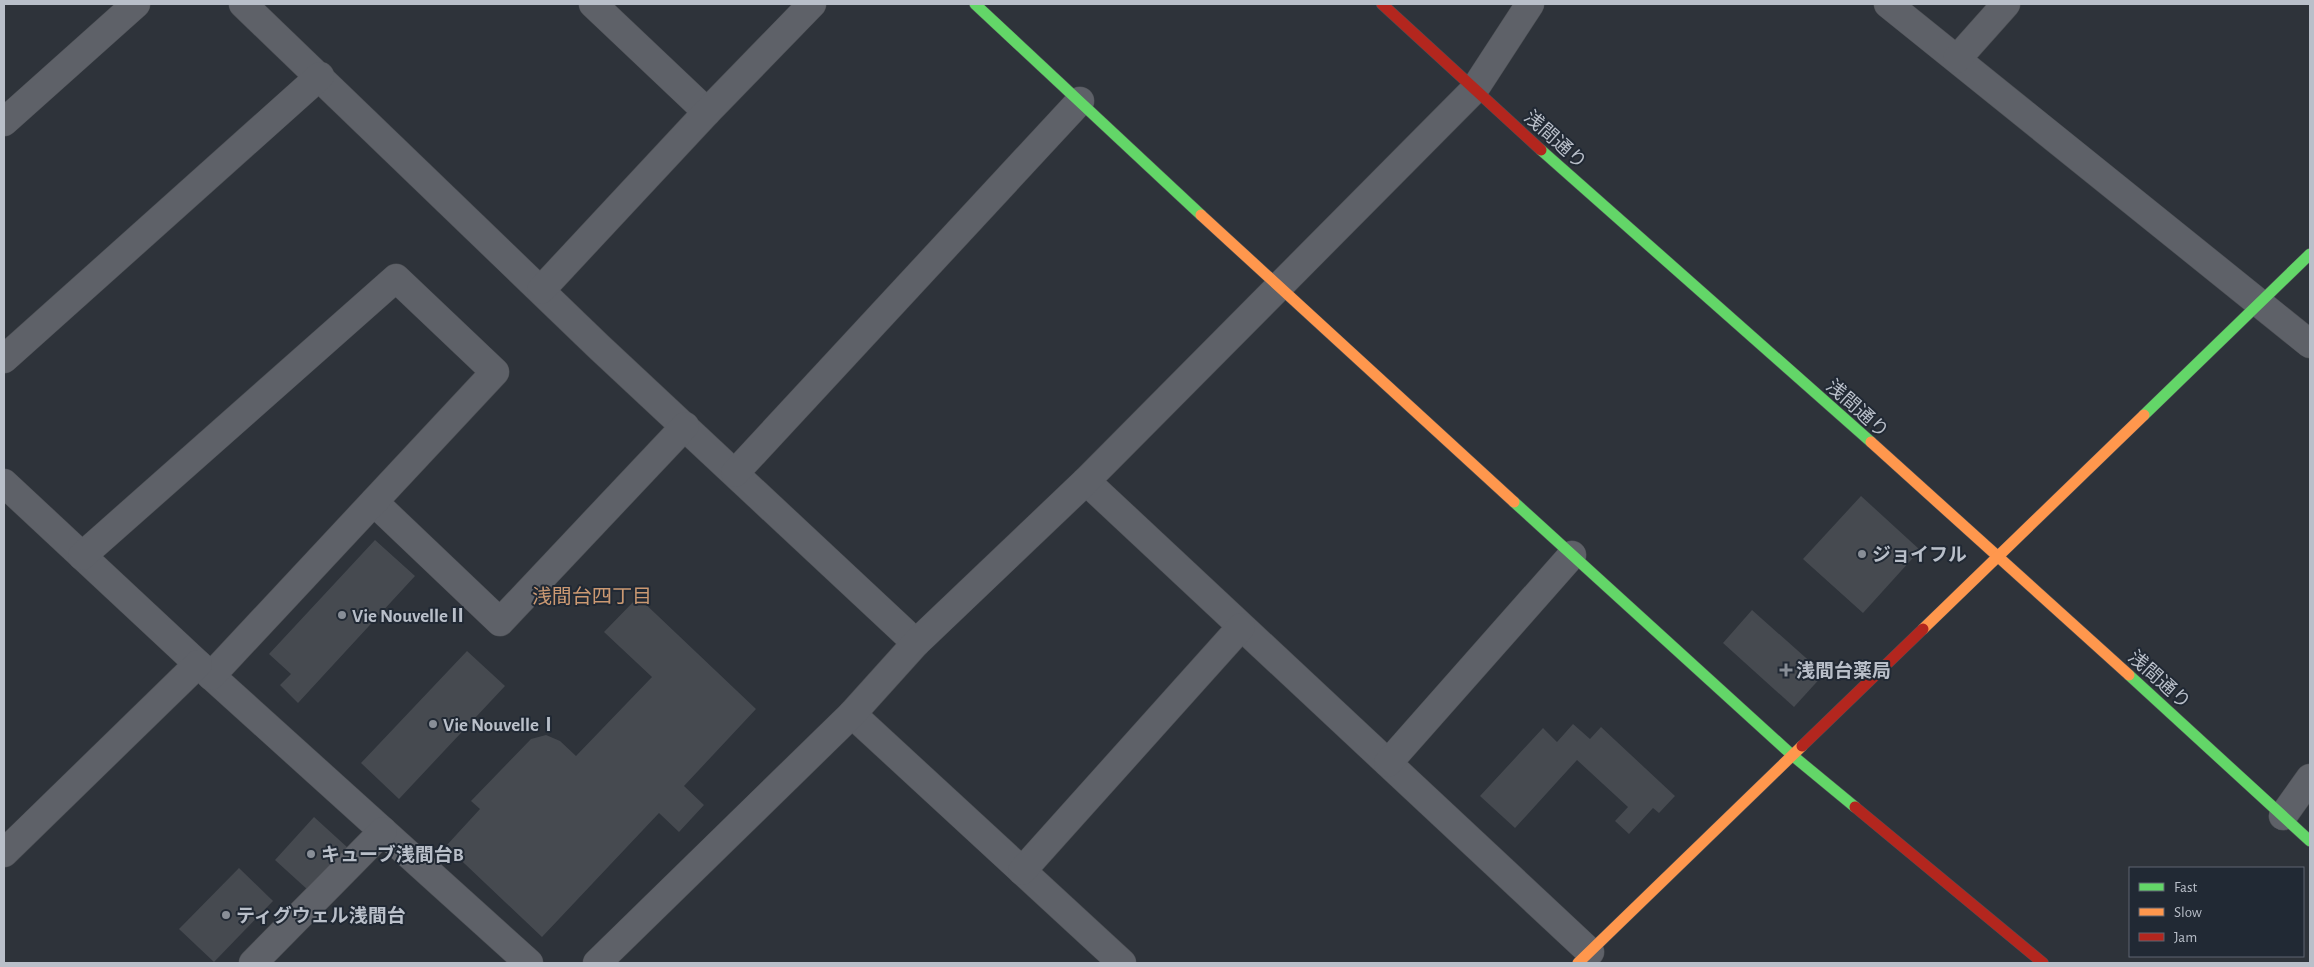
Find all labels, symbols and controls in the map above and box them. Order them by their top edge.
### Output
street label: 浅間通り [1520,107,1590,173]
street label: 浅間通り [1822,376,1892,442]
place label: ジョイフル [1872,545,1967,565]
marker: ジョイフル [1856,548,1868,560]
district label: 浅間台四丁目 [532,586,652,607]
place label: Vie NouvelleⅡ [352,607,467,626]
marker: Vie NouvelleⅡ [336,609,348,621]
street label: 浅間通り [2124,647,2194,713]
place label: 浅間台薬局 [1796,660,1891,681]
marker: 浅間台薬局 [1780,664,1792,676]
place label: Vie NouvelleⅠ [443,716,558,735]
marker: Vie NouvelleⅠ [427,718,439,730]
place label: キューブ浅間台B [321,844,464,865]
marker: キューブ浅間台B [305,848,317,860]
legend [2129,867,2304,957]
text: Fast [2174,880,2198,895]
place label: ティグウェル浅間台 [236,905,406,926]
text: Slow [2174,905,2202,920]
marker: ティグウェル浅間台 [220,909,232,921]
text: Jam [2174,930,2197,945]

